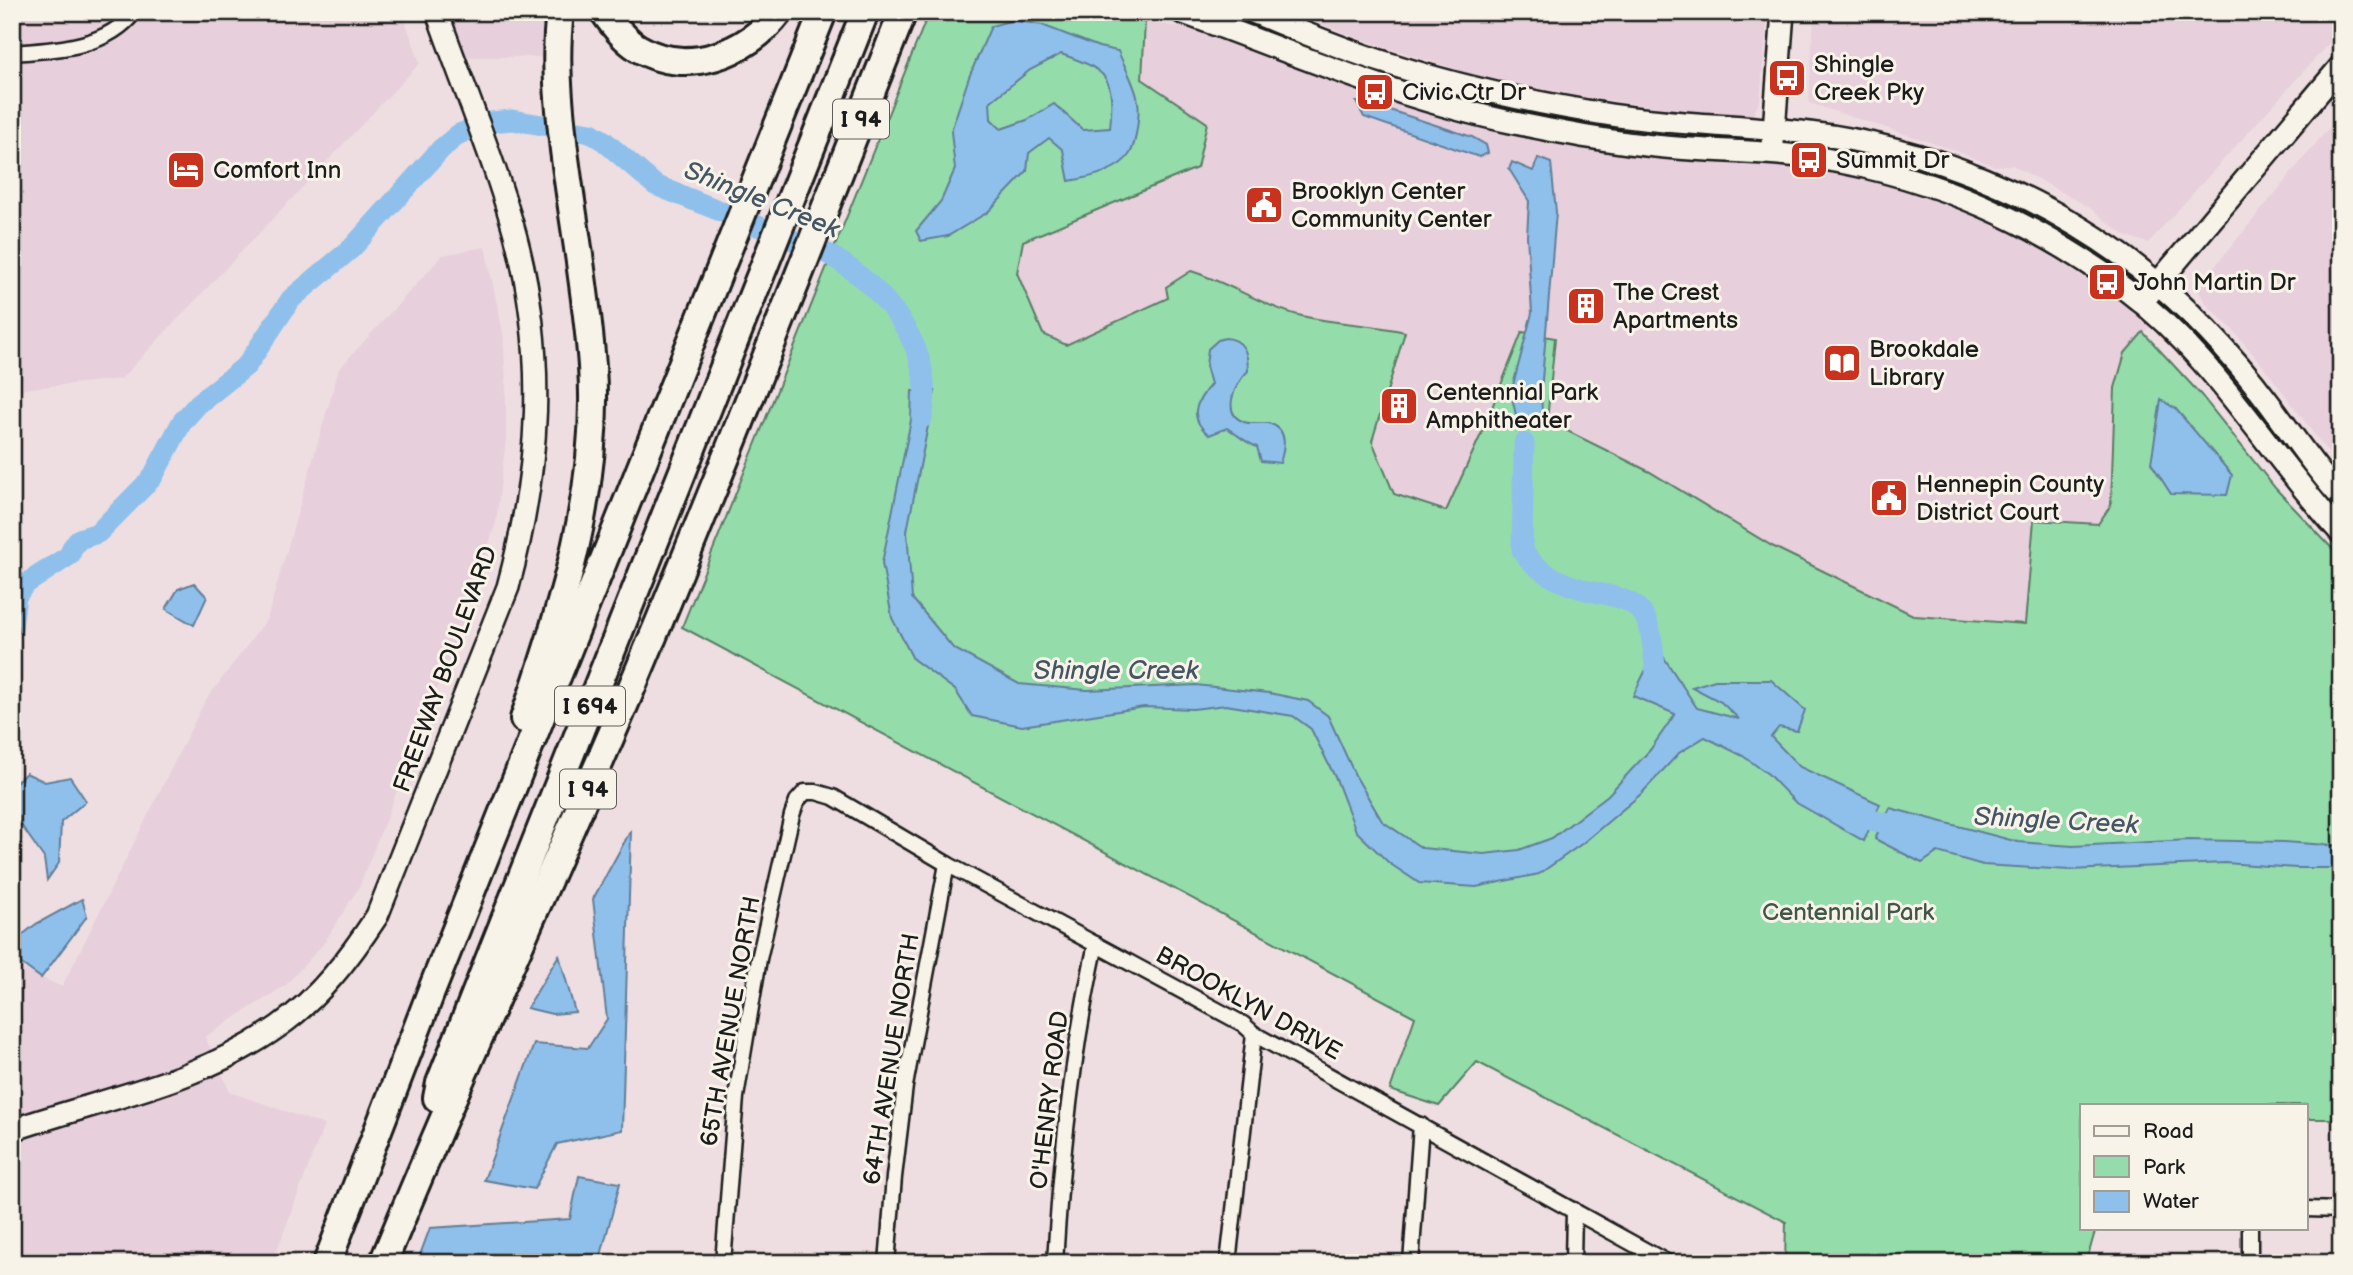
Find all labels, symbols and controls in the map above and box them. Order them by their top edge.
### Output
place label: Shingle Creek Pky [1814,50,1924,107]
bus stop icon: Shingle Creek Pky [1766,57,1808,99]
bus stop icon: Civic Ctr Dr [1354,71,1396,113]
place label: Civic Ctr Dr [1402,78,1526,107]
road number: I 94 [833,100,889,138]
bus stop icon: Summit Dr [1788,139,1830,181]
place label: Summit Dr [1836,146,1950,175]
hotel icon: Comfort Inn [165,149,207,191]
water label: Shingle Creek [679,155,845,246]
place label: Comfort Inn [213,156,341,185]
place label: Brooklyn Center Community Center [1291,177,1492,234]
public building icon: Brooklyn Center Community Center [1243,184,1285,226]
bus stop icon: John Martin Dr [2086,261,2128,303]
place label: John Martin Dr [2134,268,2296,297]
place label: The Crest Apartments [1613,278,1738,335]
building icon: The Crest Apartments [1565,285,1607,327]
place label: Brookdale Library [1869,335,1979,392]
library icon: Brookdale Library [1821,342,1863,384]
place label: Centennial Park Amphitheater [1426,378,1598,435]
building icon: Centennial Park Amphitheater [1378,385,1420,427]
place label: Hennepin County District Court [1916,470,2104,527]
public building icon: Hennepin County District Court [1868,477,1910,519]
street label: FREEWAY BOULEVARD [387,542,504,796]
water label: Shingle Creek [1034,656,1200,687]
road number: I 694 [555,686,625,726]
road number: I 94 [560,769,616,808]
water label: Shingle Creek [1973,802,2140,841]
street label: 65TH AVENUE NORTH [694,894,767,1148]
park label: Centennial Park [1762,898,1934,927]
street label: 64TH AVENUE NORTH [857,931,926,1187]
street label: BROOKLYN DRIVE [1151,940,1347,1067]
street label: O'HENRY ROAD [1024,1009,1075,1191]
legend [2080,1104,2308,1230]
text: Road [2143,1119,2194,1144]
text: Park [2143,1155,2186,1180]
text: Water [2143,1189,2199,1214]

